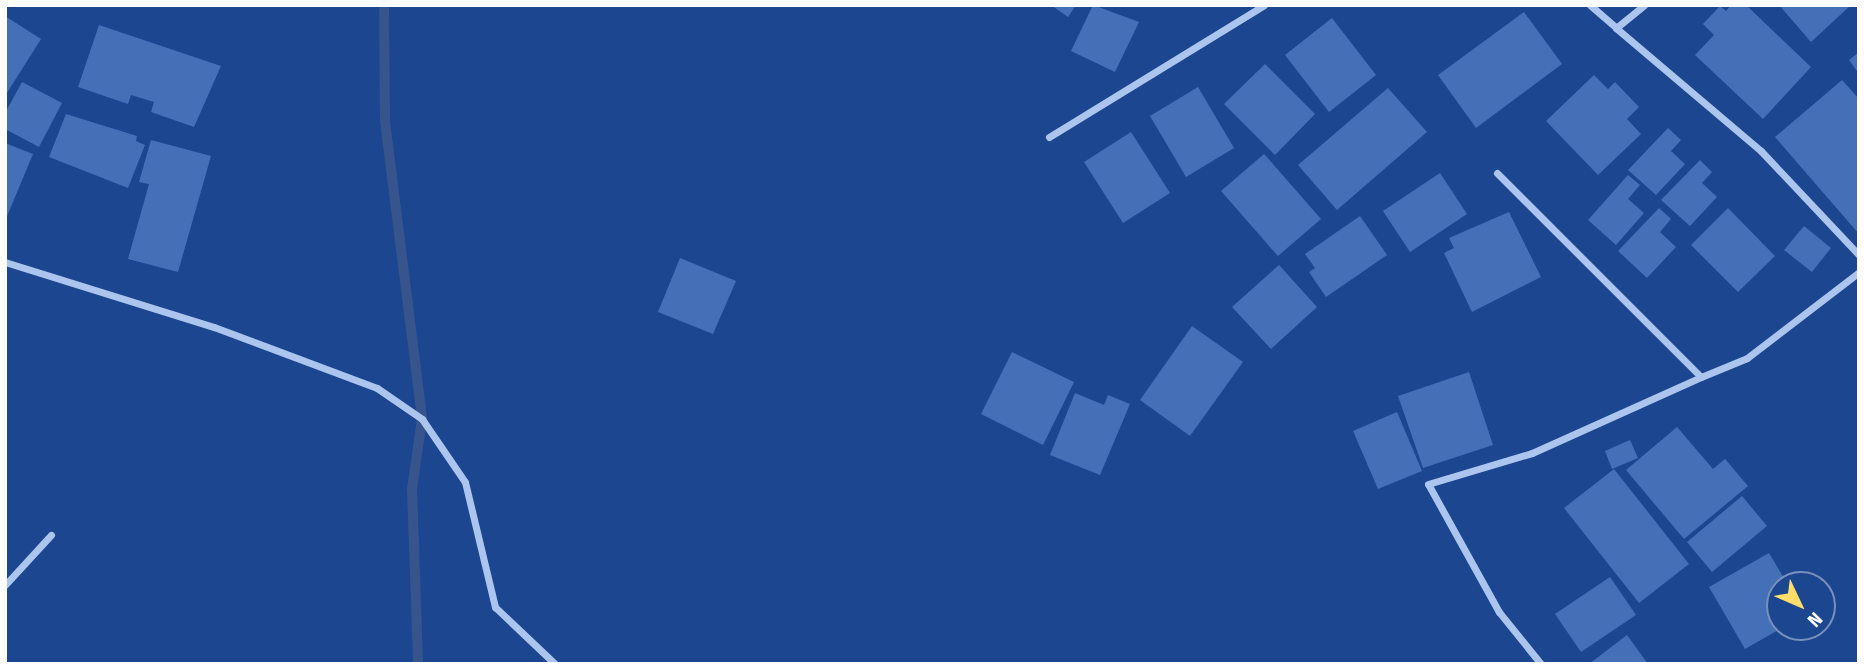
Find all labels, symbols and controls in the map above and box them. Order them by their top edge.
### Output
north arrow [1766,571,1836,641]
text: N [1803,607,1827,632]

